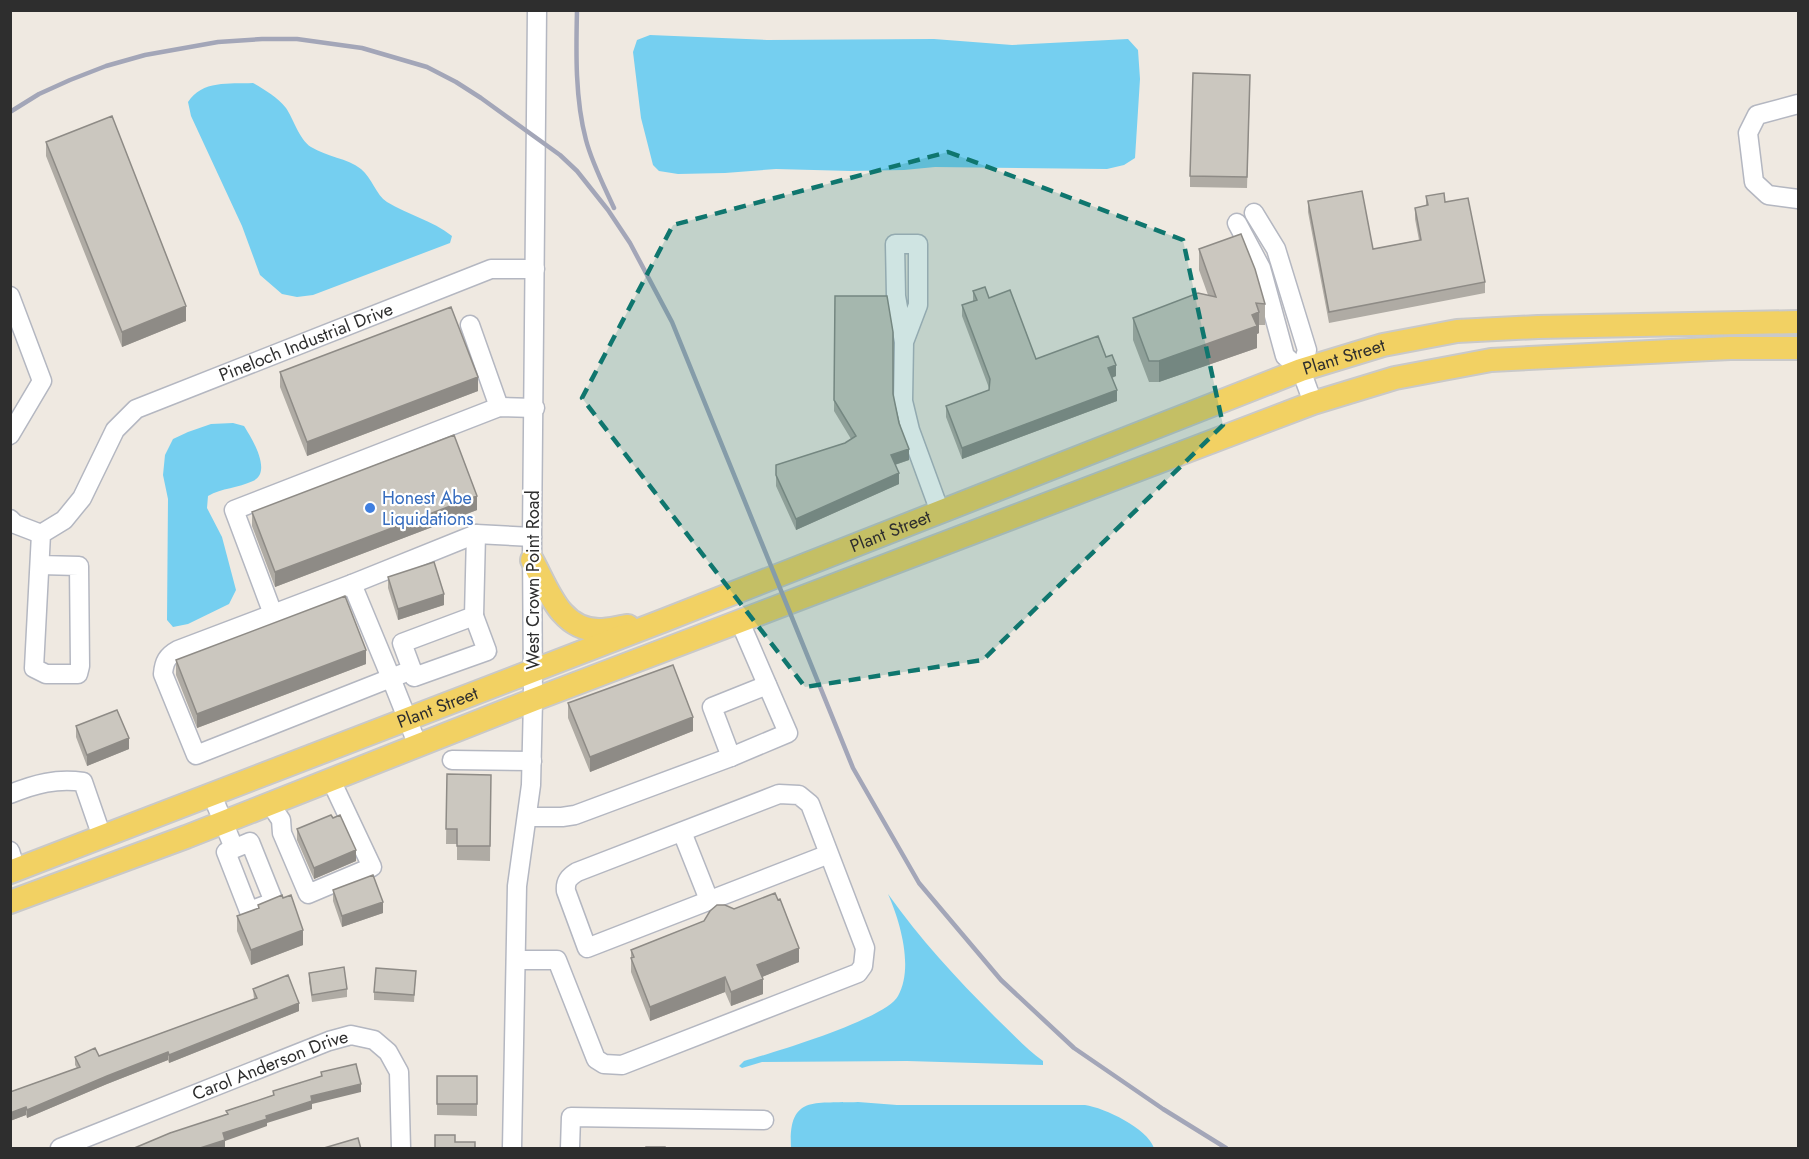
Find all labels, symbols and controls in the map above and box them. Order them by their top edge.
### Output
street label: Pineloch Industrial Drive [215,296,397,388]
street label: Plant Street [1299,332,1389,382]
place label: Honest Abe Liquidations [382,485,474,532]
street label: West Crown Point Road [520,490,546,670]
marker: Honest Abe Liquidations [363,501,377,515]
street label: Plant Street [846,504,935,559]
street label: Plant Street [393,680,482,735]
street label: Carol Anderson Drive [188,1023,351,1107]

